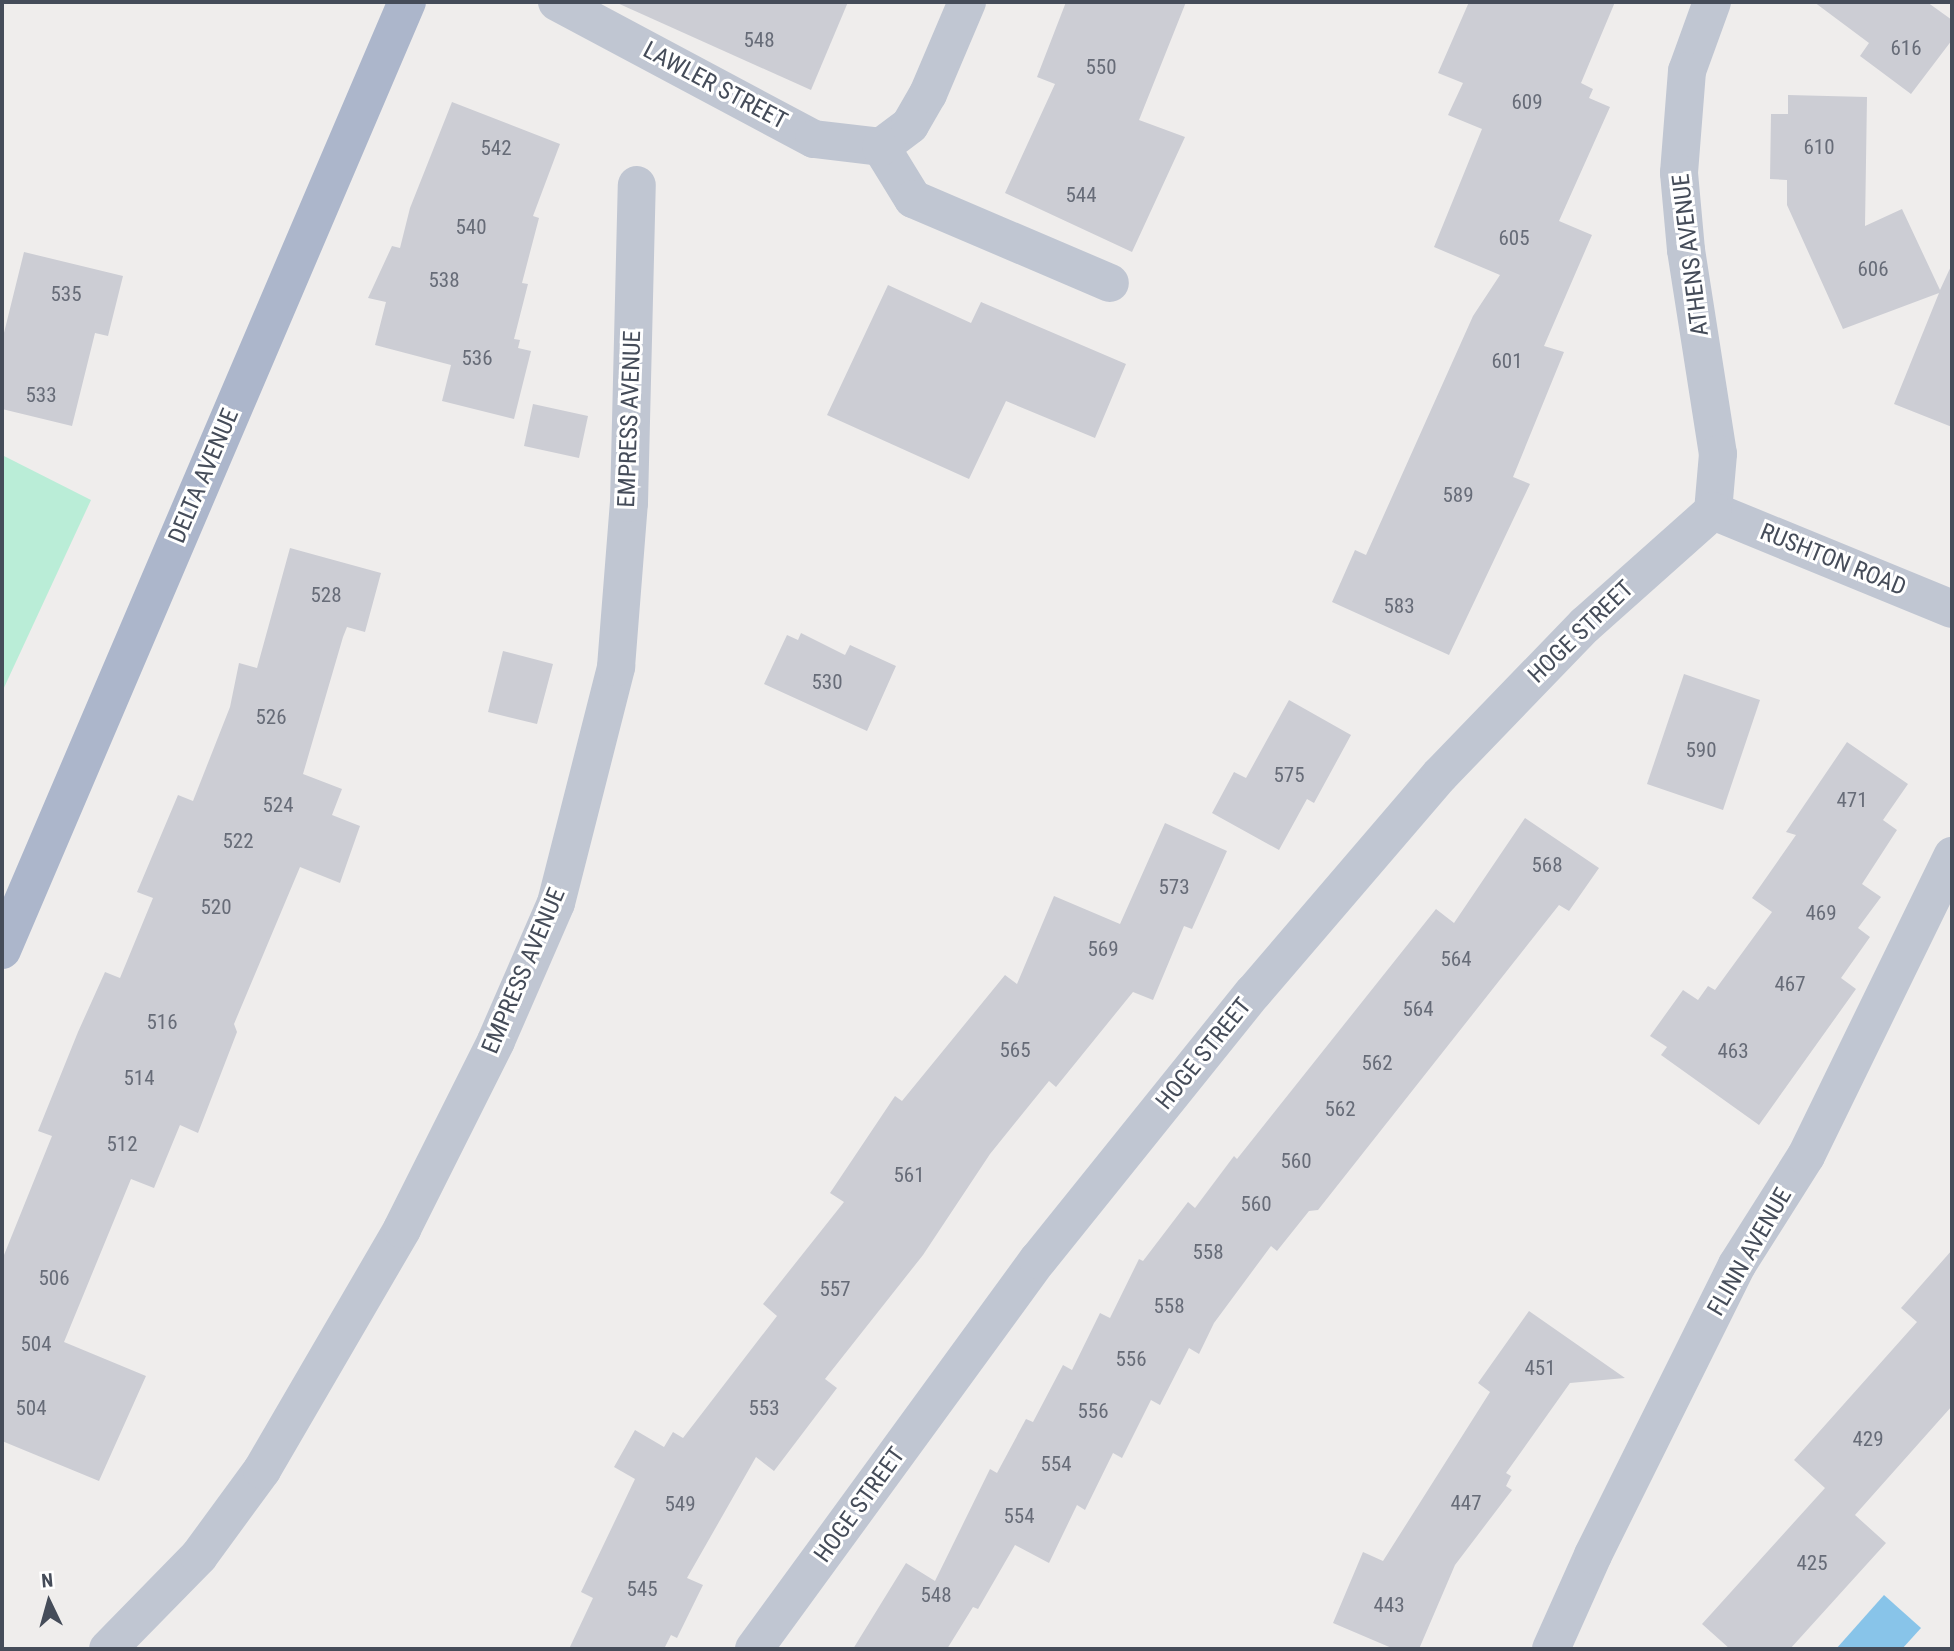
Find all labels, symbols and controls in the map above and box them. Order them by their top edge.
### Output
house number: 548 [743,27,775,53]
house number: 616 [1890,35,1922,61]
street label: LAWLER STREET [638,36,792,136]
house number: 550 [1085,54,1117,80]
house number: 609 [1511,89,1543,115]
house number: 610 [1803,134,1835,160]
house number: 542 [480,135,512,161]
street label: ATHENS AVENUE [1667,172,1715,338]
house number: 544 [1065,182,1097,208]
house number: 540 [455,214,487,240]
house number: 605 [1498,225,1530,251]
house number: 606 [1857,256,1889,282]
house number: 538 [428,267,460,293]
house number: 535 [50,281,82,307]
street label: EMPRESS AVENUE [613,330,647,508]
house number: 536 [461,345,493,371]
house number: 601 [1491,348,1523,374]
house number: 533 [25,382,57,408]
street label: DELTA AVENUE [163,404,245,548]
house number: 589 [1442,482,1474,508]
street label: RUSHTON ROAD [1756,518,1910,602]
street label: HOGE STREET [1522,575,1640,689]
house number: 528 [310,582,342,608]
house number: 583 [1383,593,1415,619]
house number: 530 [811,669,843,695]
house number: 526 [255,704,287,730]
house number: 590 [1685,737,1717,763]
house number: 575 [1273,762,1305,788]
house number: 471 [1836,787,1868,813]
house number: 524 [262,792,294,818]
house number: 522 [222,828,254,854]
house number: 568 [1531,852,1563,878]
house number: 573 [1158,874,1190,900]
street label: EMPRESS AVENUE [476,884,572,1058]
house number: 520 [200,894,232,920]
house number: 469 [1805,900,1837,926]
house number: 569 [1087,936,1119,962]
house number: 564 [1440,946,1472,972]
house number: 467 [1774,971,1806,997]
street label: HOGE STREET [1150,992,1258,1116]
house number: 564 [1402,996,1434,1022]
house number: 516 [146,1009,178,1035]
house number: 565 [999,1037,1031,1063]
house number: 463 [1717,1038,1749,1064]
house number: 562 [1361,1050,1393,1076]
house number: 514 [123,1065,155,1091]
house number: 562 [1324,1096,1356,1122]
house number: 512 [106,1131,138,1157]
house number: 560 [1280,1148,1312,1174]
house number: 561 [893,1162,925,1188]
street label: FLINN AVENUE [1702,1183,1798,1321]
house number: 560 [1240,1191,1272,1217]
house number: 558 [1192,1239,1224,1265]
house number: 506 [38,1265,70,1291]
house number: 557 [819,1276,851,1302]
house number: 558 [1153,1293,1185,1319]
house number: 504 [20,1331,52,1357]
house number: 556 [1115,1346,1147,1372]
house number: 451 [1524,1355,1556,1381]
house number: 504 [15,1395,47,1421]
house number: 553 [748,1395,780,1421]
house number: 556 [1077,1398,1109,1424]
house number: 429 [1852,1426,1884,1452]
street label: HOGE STREET [809,1442,911,1568]
house number: 554 [1040,1451,1072,1477]
house number: 447 [1450,1490,1482,1516]
house number: 549 [664,1491,696,1517]
house number: 554 [1003,1503,1035,1529]
house number: 425 [1796,1550,1828,1576]
north arrow [14,1567,84,1637]
text: N [40,1569,54,1593]
house number: 545 [626,1576,658,1602]
house number: 548 [920,1582,952,1608]
house number: 443 [1373,1592,1405,1618]

